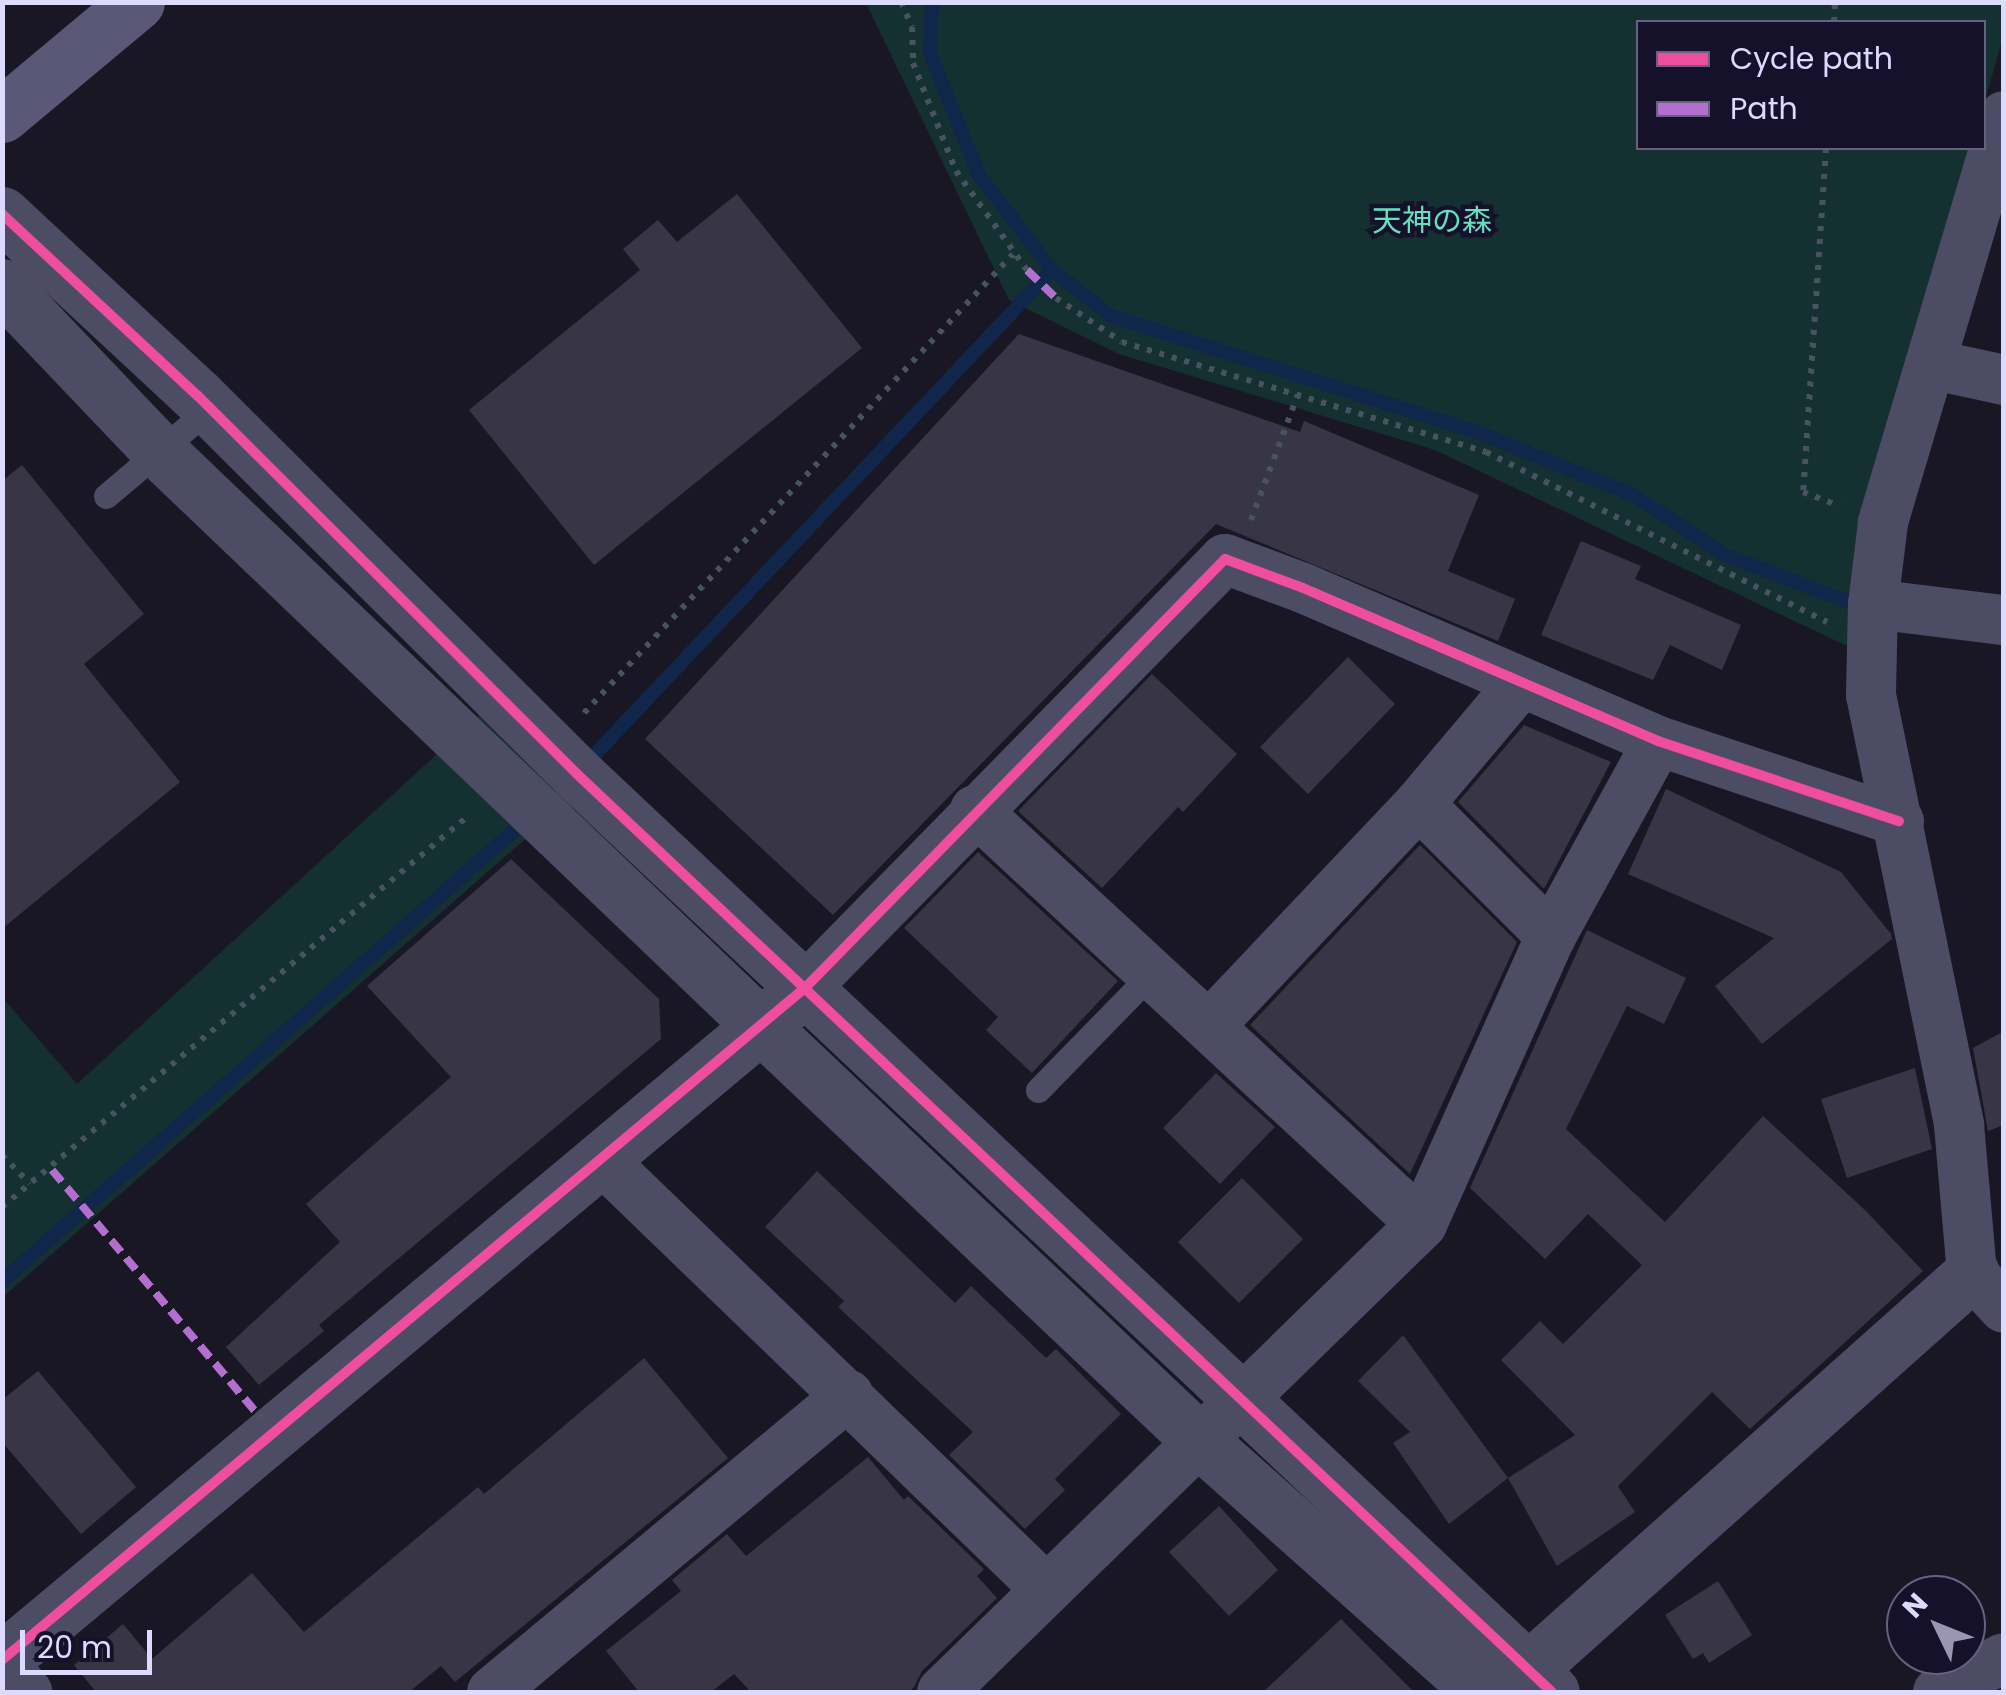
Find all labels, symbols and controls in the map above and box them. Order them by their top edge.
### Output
legend [1636,20,1986,150]
text: Cycle path [1730,37,1893,80]
text: Path [1730,87,1798,130]
park label: 天神の森 [1372,203,1492,239]
north arrow [1886,1575,1986,1675]
text: N [1894,1585,1937,1627]
scale bar [25,1610,158,1672]
text: 20 m [37,1626,112,1669]

